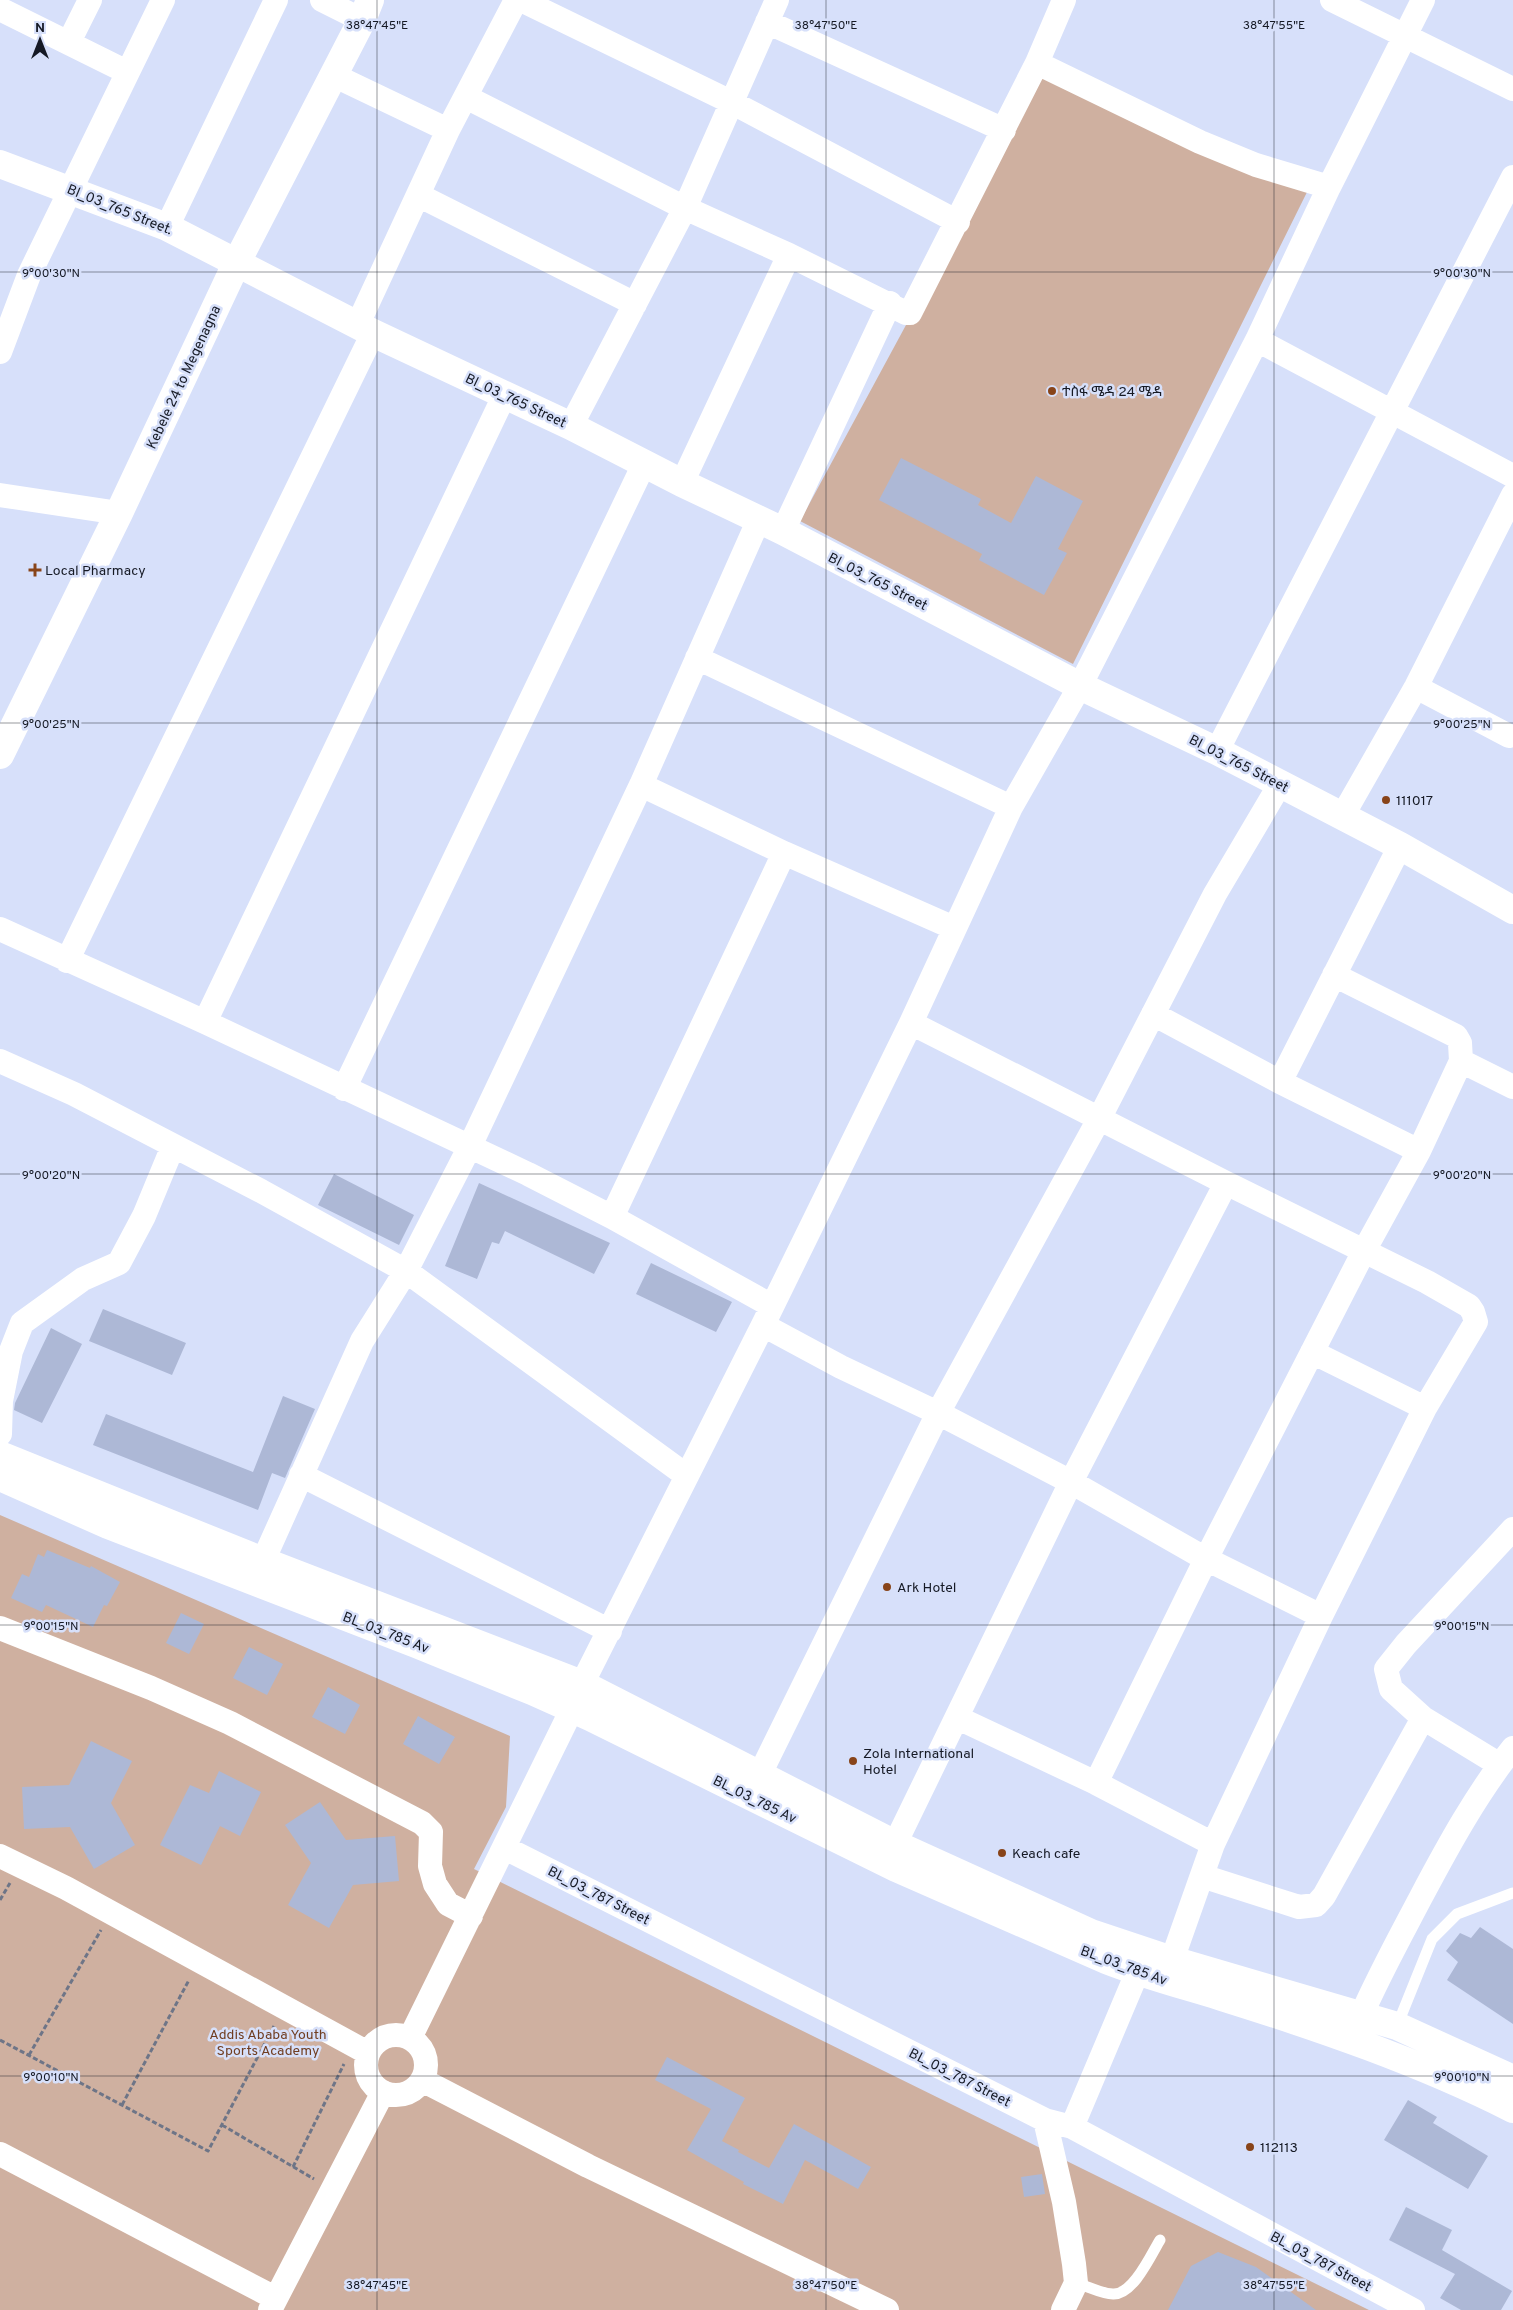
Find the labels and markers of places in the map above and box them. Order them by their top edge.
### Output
place label: ተስፋ ሜዳ 24 ሜዳ [1062,384,1162,401]
marker: ተስፋ ሜዳ 24 ሜዳ [1046,385,1058,397]
place label: Local Pharmacy [45,563,146,580]
marker: Local Pharmacy [29,564,41,576]
place label: 111017 [1396,793,1433,810]
marker: 111017 [1380,794,1392,806]
place label: Ark Hotel [897,1580,956,1597]
marker: Ark Hotel [881,1581,893,1593]
place label: Zola International Hotel [863,1746,974,1779]
marker: Zola International Hotel [847,1755,859,1767]
place label: Keach cafe [1012,1846,1080,1863]
marker: Keach cafe [996,1847,1008,1859]
place label: 112113 [1260,2140,1298,2157]
marker: 112113 [1244,2141,1256,2153]

